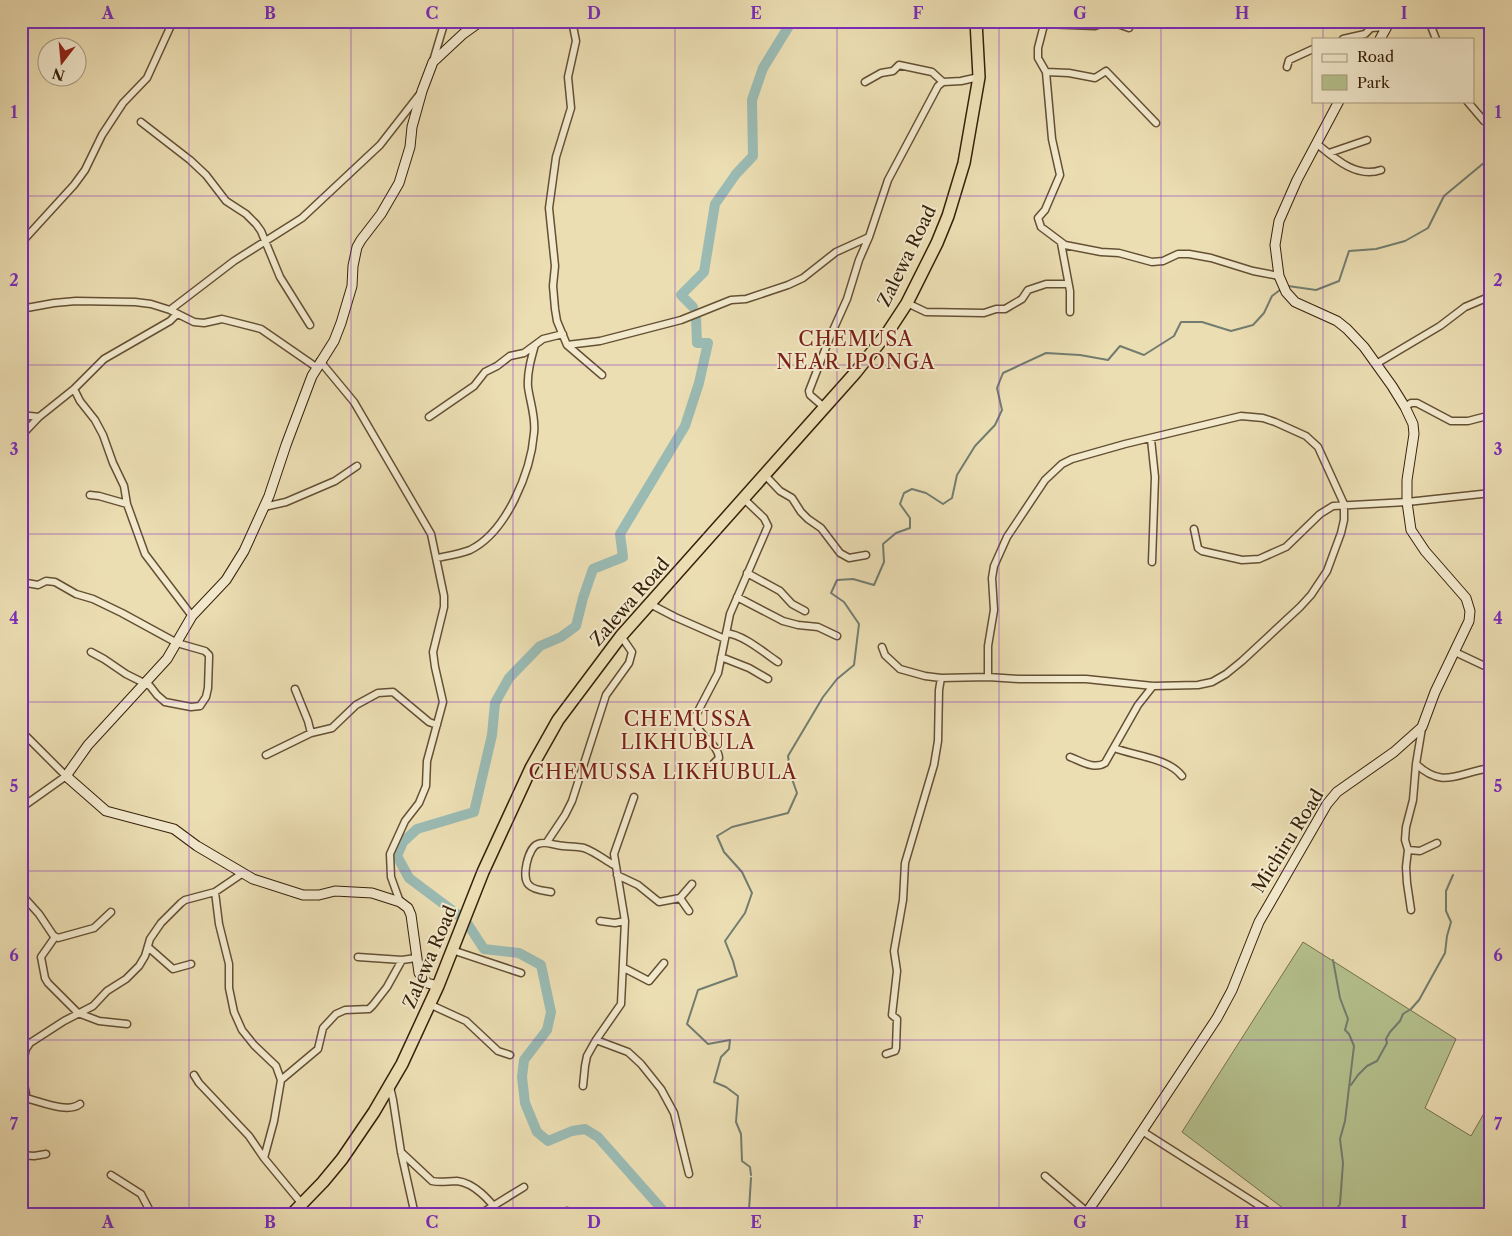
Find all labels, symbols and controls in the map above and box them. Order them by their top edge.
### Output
text: A [101,3,115,23]
text: B [264,3,276,23]
text: C [426,3,438,23]
text: D [587,3,601,23]
text: E [750,3,762,23]
text: F [913,3,924,23]
text: G [1073,3,1087,23]
text: H [1235,3,1249,23]
text: I [1401,3,1408,23]
north arrow [38,38,88,88]
legend [1312,38,1474,102]
text: Road [1357,47,1394,66]
text: N [50,64,67,85]
text: Park [1357,73,1391,92]
text: 1 [10,102,18,122]
text: 1 [1494,102,1502,122]
street label: Zalewa Road [873,202,941,310]
text: 2 [9,270,19,290]
text: 2 [1493,270,1503,290]
district label: CHEMUSA NEAR IPONGA [776,327,936,374]
text: 3 [9,439,19,459]
text: 3 [1493,439,1503,459]
street label: Zalewa Road [586,553,674,651]
text: 4 [9,608,19,628]
text: 4 [1493,608,1503,628]
district label: CHEMUSSA LIKHUBULA [621,707,756,754]
district label: CHEMUSSA LIKHUBULA [529,760,798,784]
text: 5 [10,776,19,796]
text: 5 [1494,776,1503,796]
street label: Michiru Road [1247,785,1329,897]
street label: Zalewa Road [398,902,462,1012]
text: 6 [9,945,19,965]
text: 6 [1493,945,1503,965]
text: 7 [10,1114,19,1134]
text: 7 [1494,1114,1503,1134]
text: A [101,1212,115,1232]
text: B [264,1212,276,1232]
text: C [426,1212,438,1232]
text: D [587,1212,601,1232]
text: E [750,1212,762,1232]
text: F [913,1212,924,1232]
text: G [1073,1212,1087,1232]
text: H [1235,1212,1249,1232]
text: I [1401,1212,1408,1232]

